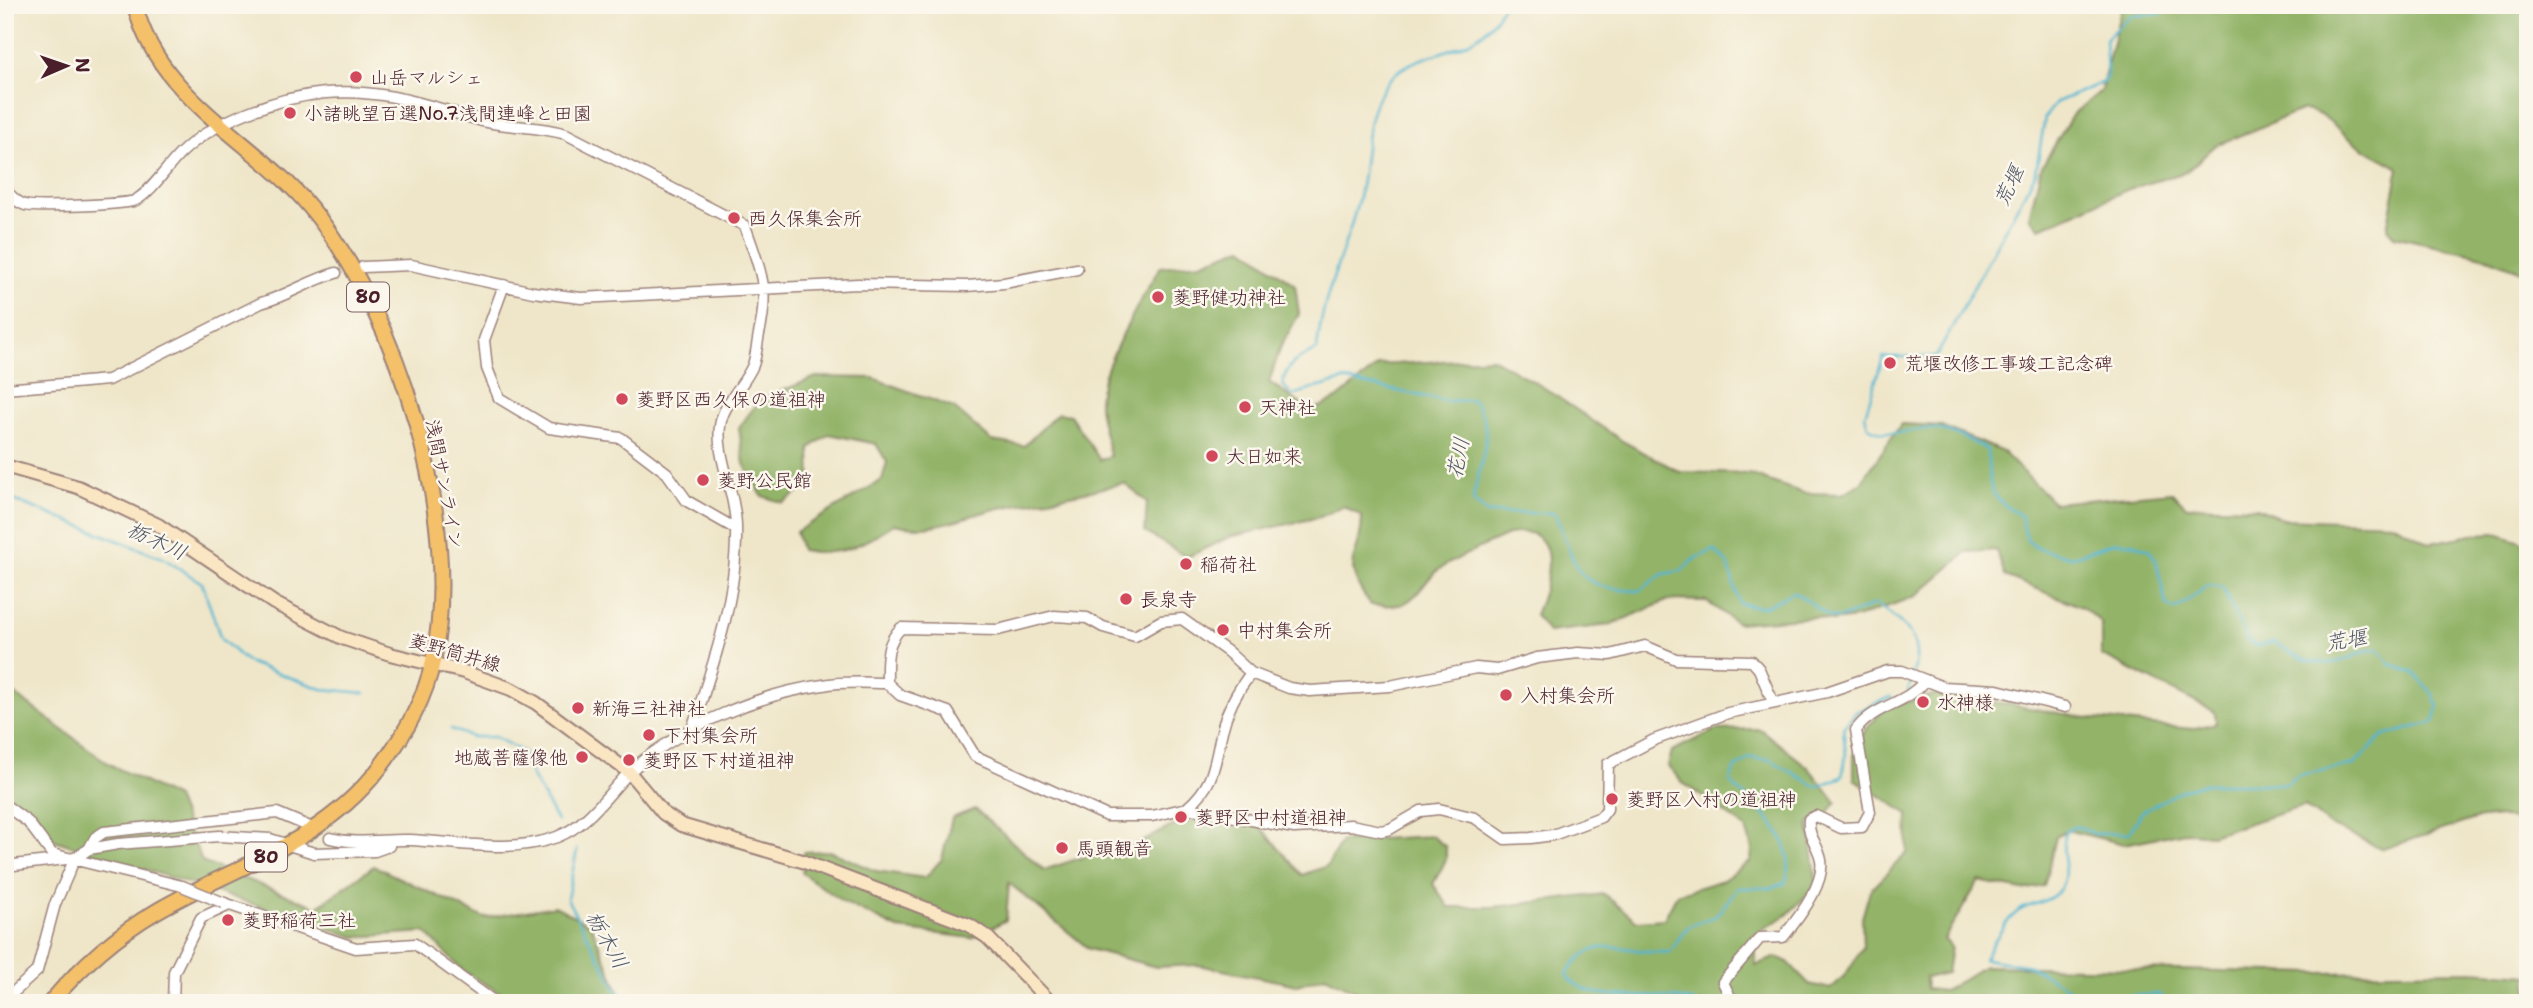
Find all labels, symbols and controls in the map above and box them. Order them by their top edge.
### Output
north arrow [32,32,102,102]
text: N [70,57,95,73]
place label: 山岳マルシェ [370,65,484,90]
marker: 山岳マルシェ [348,69,364,85]
place label: 小諸眺望百選No.7浅間連峰と田園 [304,101,592,126]
marker: 小諸眺望百選No.7浅間連峰と田園 [282,105,298,121]
water label: 荒堰 [1987,159,2032,211]
place label: 西久保集会所 [748,206,862,231]
marker: 西久保集会所 [726,210,742,226]
road number: 80 [347,282,389,312]
place label: 菱野健功神社 [1172,285,1286,310]
marker: 菱野健功神社 [1150,289,1166,305]
place label: 荒堰改修工事竣工記念碑 [1904,351,2113,376]
marker: 荒堰改修工事竣工記念碑 [1882,355,1898,371]
place label: 菱野区西久保の道祖神 [636,387,826,412]
marker: 菱野区西久保の道祖神 [614,391,630,407]
place label: 天神社 [1259,395,1316,420]
marker: 天神社 [1237,399,1253,415]
street label: 浅間サンライン [420,417,469,551]
water label: 花川 [1440,435,1476,481]
place label: 大日如来 [1226,444,1302,469]
marker: 大日如来 [1204,448,1220,464]
place label: 菱野公民館 [717,468,812,493]
marker: 菱野公民館 [695,472,711,488]
water label: 栃木川 [123,515,191,567]
place label: 稲荷社 [1200,552,1257,577]
marker: 稲荷社 [1178,556,1194,572]
place label: 長泉寺 [1140,587,1197,612]
marker: 長泉寺 [1118,591,1134,607]
place label: 中村集会所 [1237,618,1332,643]
marker: 中村集会所 [1215,622,1231,638]
water label: 荒堰 [2323,622,2371,657]
street label: 菱野筒井線 [406,627,504,678]
place label: 入村集会所 [1520,683,1615,708]
marker: 入村集会所 [1498,687,1514,703]
place label: 水神様 [1937,690,1994,715]
marker: 水神様 [1915,694,1931,710]
place label: 新海三社神社 [592,696,706,721]
marker: 新海三社神社 [570,700,586,716]
place label: 下村集会所 [663,723,758,748]
marker: 下村集会所 [641,727,657,743]
place label: 地蔵菩薩像他 [454,745,568,770]
place label: 菱野区下村道祖神 [643,748,795,773]
marker: 地蔵菩薩像他 [574,749,590,765]
marker: 菱野区下村道祖神 [621,752,637,768]
place label: 菱野区入村の道祖神 [1626,787,1797,812]
marker: 菱野区入村の道祖神 [1604,791,1620,807]
place label: 菱野区中村道祖神 [1195,805,1347,830]
marker: 菱野区中村道祖神 [1173,809,1189,825]
place label: 馬頭観音 [1076,836,1152,861]
marker: 馬頭観音 [1054,840,1070,856]
road number: 80 [245,842,287,872]
water label: 栃木川 [579,906,635,974]
place label: 菱野稲荷三社 [242,908,356,933]
marker: 菱野稲荷三社 [220,912,236,928]

